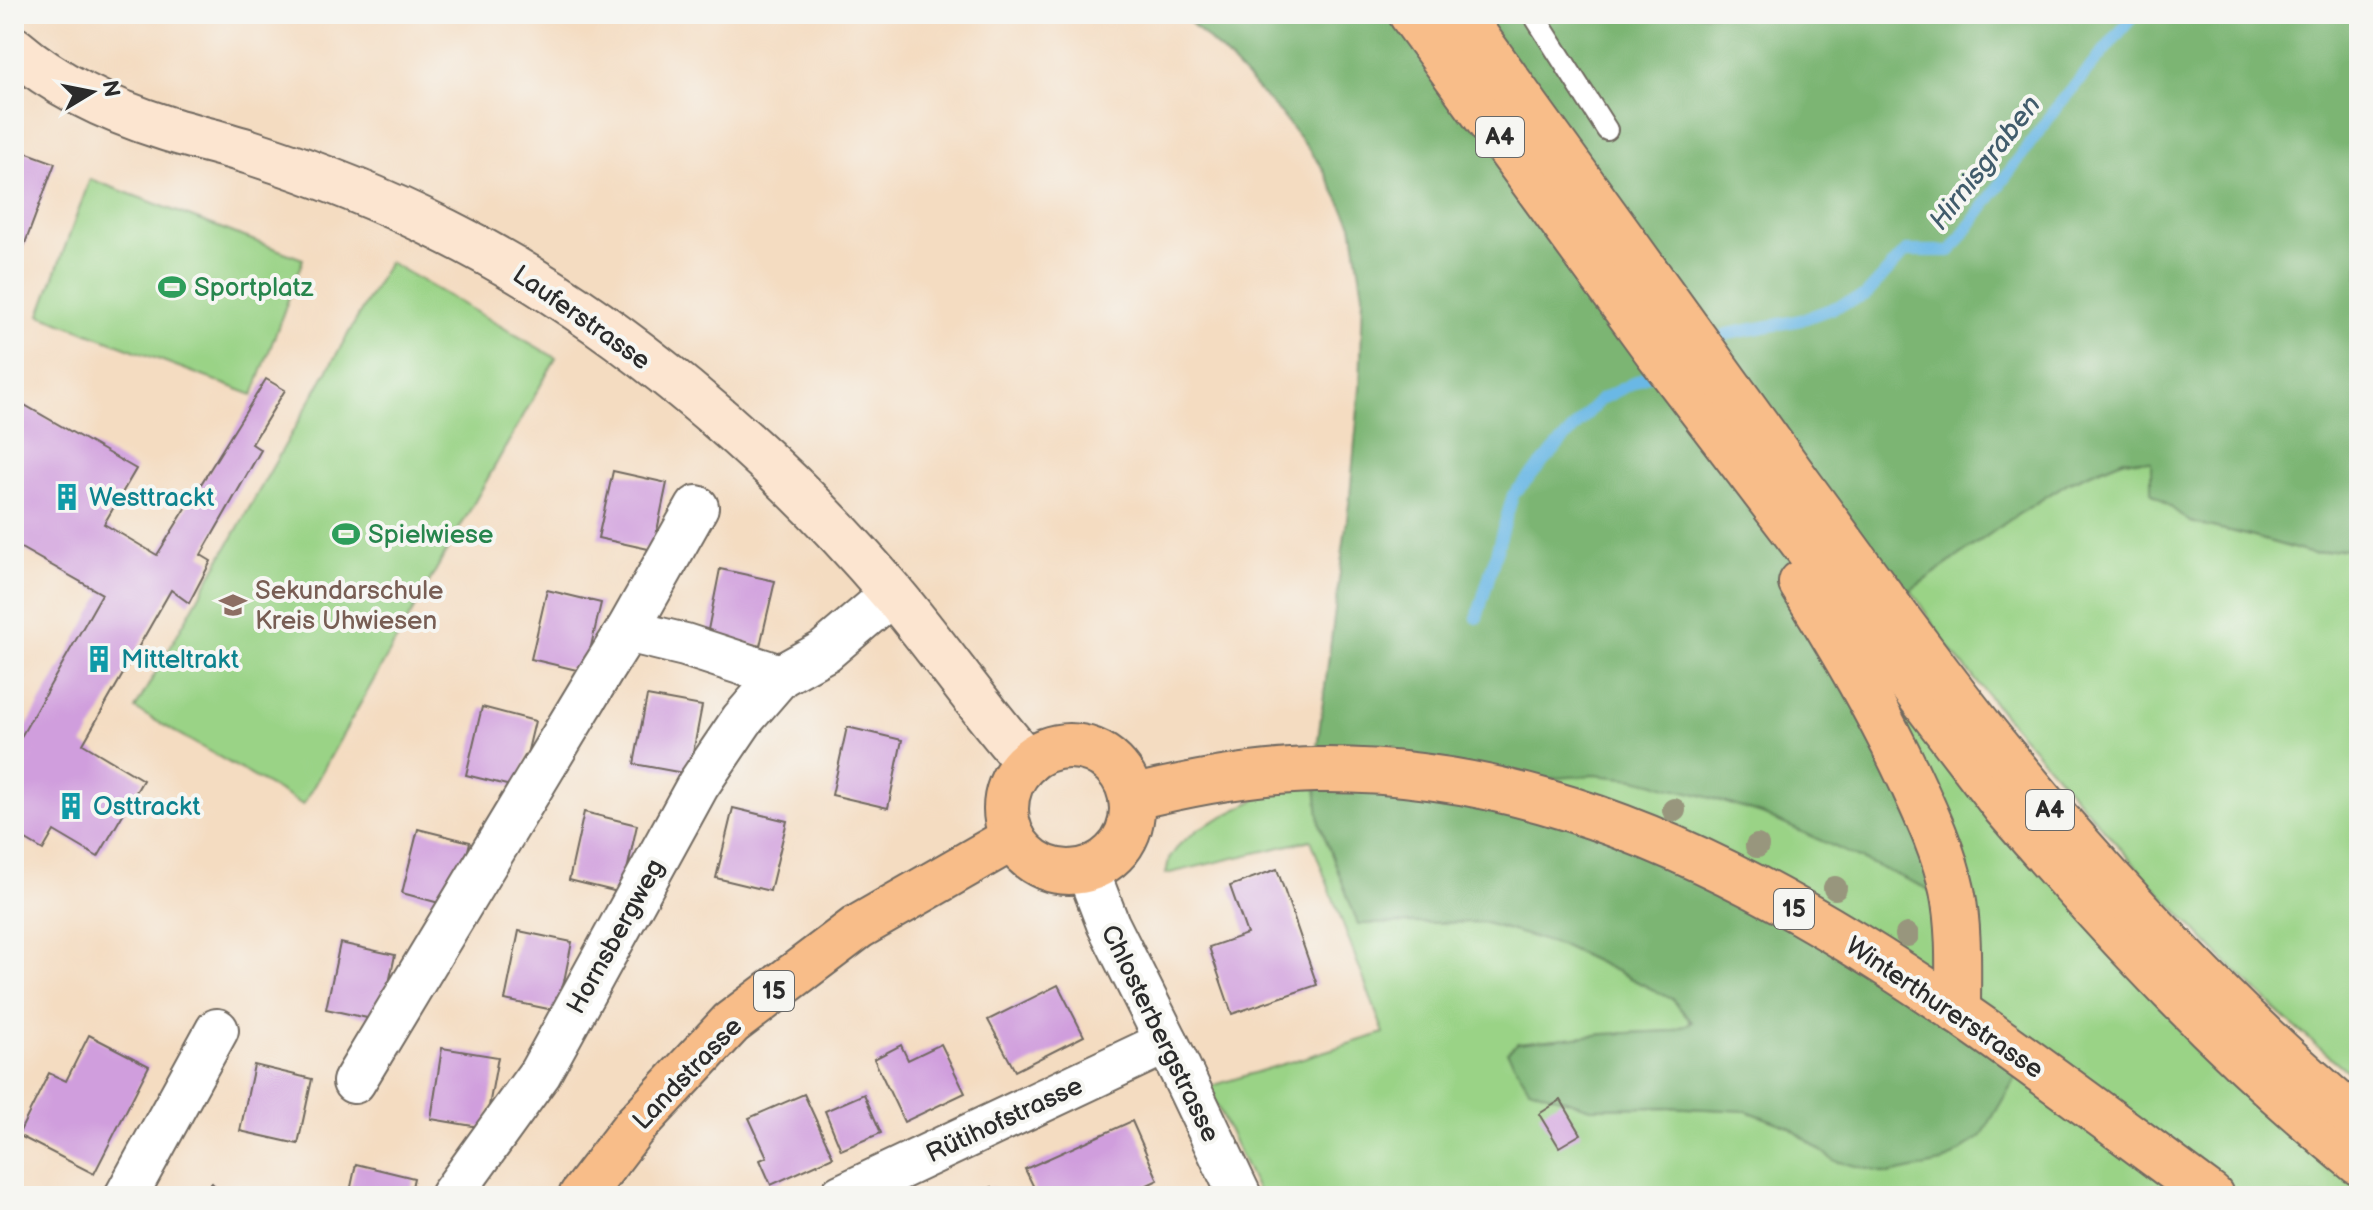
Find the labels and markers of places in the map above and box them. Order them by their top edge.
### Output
sports icon: Sportplatz [157,272,187,302]
place label: Sportplatz [194,273,314,304]
building icon: Westtrackt [52,482,82,512]
place label: Westtrackt [89,483,214,514]
sports icon: Spielwiese [331,519,361,549]
place label: Spielwiese [368,520,493,551]
place label: Sekundarschule Kreis Uhwiesen [255,576,443,637]
school or university icon: Sekundarschule Kreis Uhwiesen [218,590,248,620]
building icon: Mitteltrakt [84,644,114,674]
place label: Mitteltrakt [121,645,239,676]
building icon: Osttrackt [56,791,86,821]
place label: Osttrackt [93,792,201,823]

